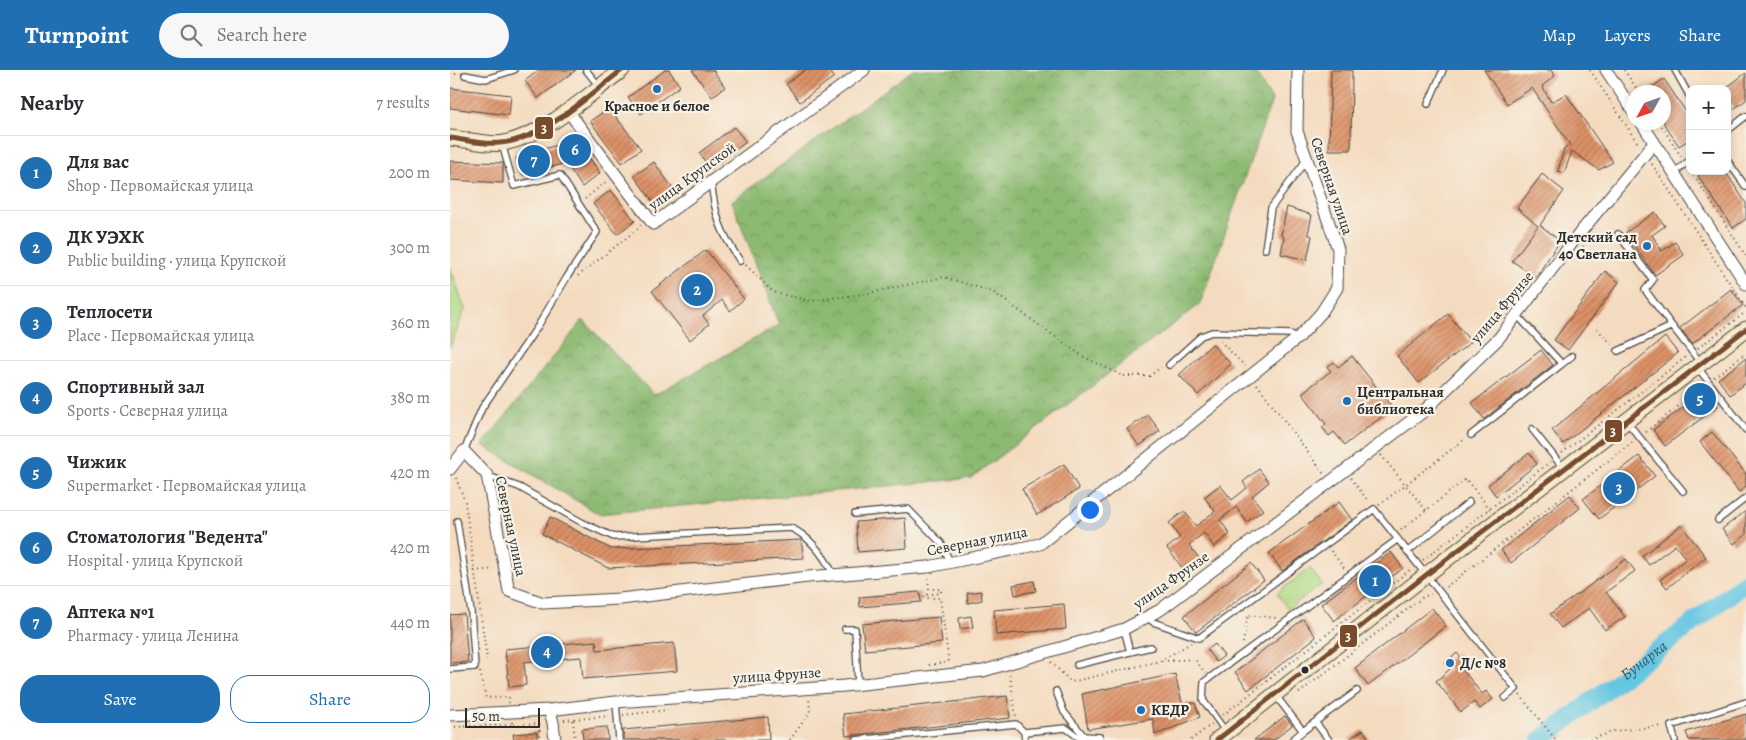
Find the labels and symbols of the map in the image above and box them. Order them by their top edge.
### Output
marker: Красное и белое [651,83,663,95]
north arrow [1626,85,1671,130]
place label: Красное и белое [604,96,710,116]
line badge: 3 [534,116,554,140]
text: 3 [541,119,547,138]
pin: 6 [559,131,591,169]
street label: Северная улица [1306,135,1358,238]
street label: улица Крупской [643,137,740,215]
pin: 7 [518,142,550,180]
place label: Детский сад 40 Светлана [1557,227,1638,264]
marker: Детский сад 40 Светлана [1641,240,1653,252]
street label: улица Фрунзе [1465,267,1538,348]
pin: 2 [681,271,713,309]
pin: 5 [1684,380,1716,418]
place label: Центральная библиотека [1357,382,1444,419]
marker: Центральная библиотека [1341,395,1353,407]
line badge: 3 [1604,419,1623,443]
text: 3 [1610,422,1616,441]
pin: 3 [1603,469,1635,507]
street label: Северная улица [491,474,531,578]
your location [1077,497,1103,523]
street label: Северная улица [925,521,1029,561]
street label: улица Фрунзе [1128,546,1213,614]
pin: 1 [1359,562,1391,600]
line badge: 3 [1339,624,1358,648]
text: 3 [1345,627,1351,646]
pin: 4 [531,633,563,671]
water label: Бунарка [1616,635,1672,686]
place label: Д/с №8 [1460,653,1506,673]
marker: Д/с №8 [1444,657,1456,669]
street label: улица Фрунзе [731,662,822,688]
unlabelled marker [1300,665,1310,675]
place label: КЕДР [1151,700,1189,720]
marker: КЕДР [1135,704,1147,716]
scale bar [465,705,540,728]

